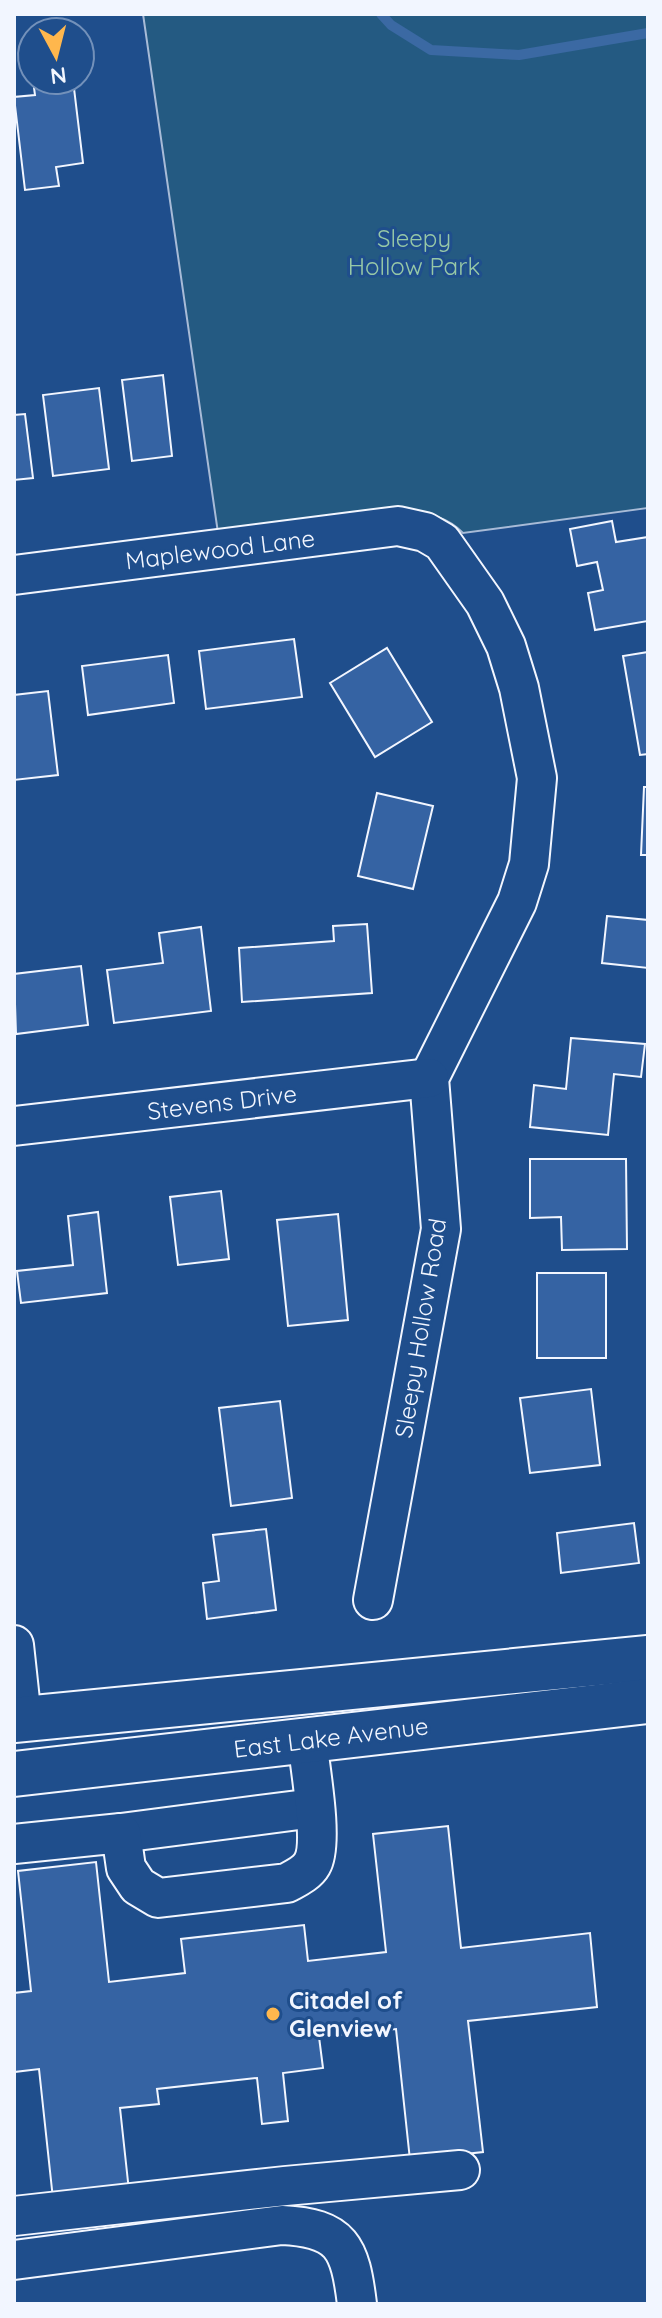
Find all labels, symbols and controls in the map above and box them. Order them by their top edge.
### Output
north arrow [16,16,96,96]
text: N [49,61,68,91]
park label: Sleepy Hollow Park [348,223,480,281]
street label: Maplewood Lane [124,522,316,576]
street label: Stevens Drive [145,1078,299,1126]
street label: Sleepy Hollow Road [388,1216,452,1440]
street label: East Lake Avenue [232,1710,430,1764]
place label: Citadel of Glenview [289,1985,403,2043]
marker: Citadel of Glenview [264,2005,282,2023]

